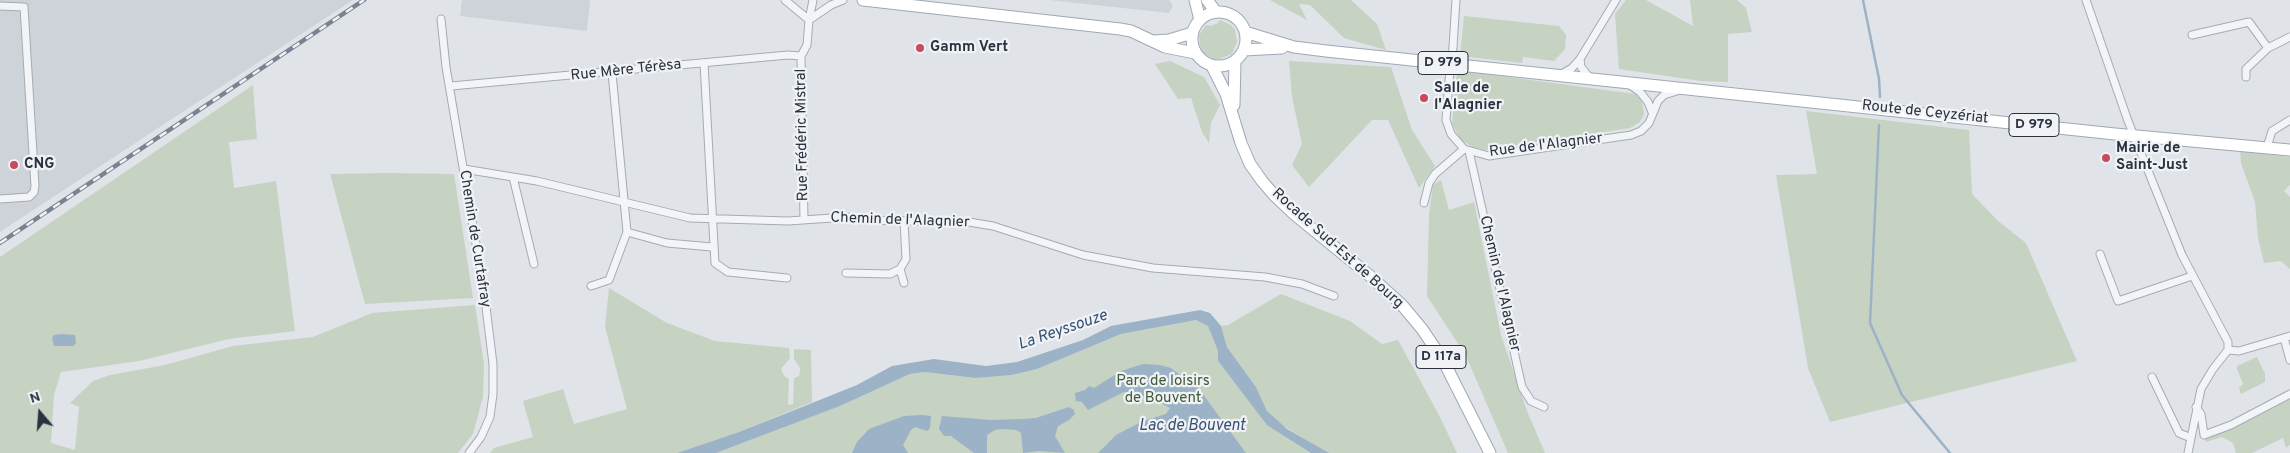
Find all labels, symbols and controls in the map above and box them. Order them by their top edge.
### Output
place label: Gamm Vert [930,39,1008,57]
marker: Gamm Vert [914,42,926,54]
road number: D 979 [1418,52,1468,74]
street label: Rue Mère Térèsa [570,56,682,86]
street label: Rue Frédéric Mistral [793,68,813,202]
place label: Salle de l'Alagnier [1434,80,1502,115]
marker: Salle de l'Alagnier [1418,92,1430,104]
street label: Route de Ceyzériat [1861,97,1989,129]
road number: D 979 [2009,114,2059,136]
street label: Rue de l'Alagnier [1488,130,1604,162]
place label: Mairie de Saint-Just [2116,140,2188,175]
marker: Mairie de Saint-Just [2100,152,2112,164]
place label: CNG [24,156,54,174]
marker: CNG [8,159,20,171]
street label: Chemin de Curtafray [454,169,494,309]
street label: Rocade Sud-Est de Bourg [1267,185,1407,313]
street label: Chemin de l'Alagnier [830,210,970,232]
street label: Chemin de l'Alagnier [1475,214,1523,354]
water label: La Reyssouze [1016,307,1110,355]
road number: D 117a [1416,346,1466,368]
park label: Parc de loisirs de Bouvent [1116,373,1210,408]
north arrow [15,388,65,438]
text: N [28,389,43,408]
water label: Lac de Bouvent [1139,417,1245,437]

